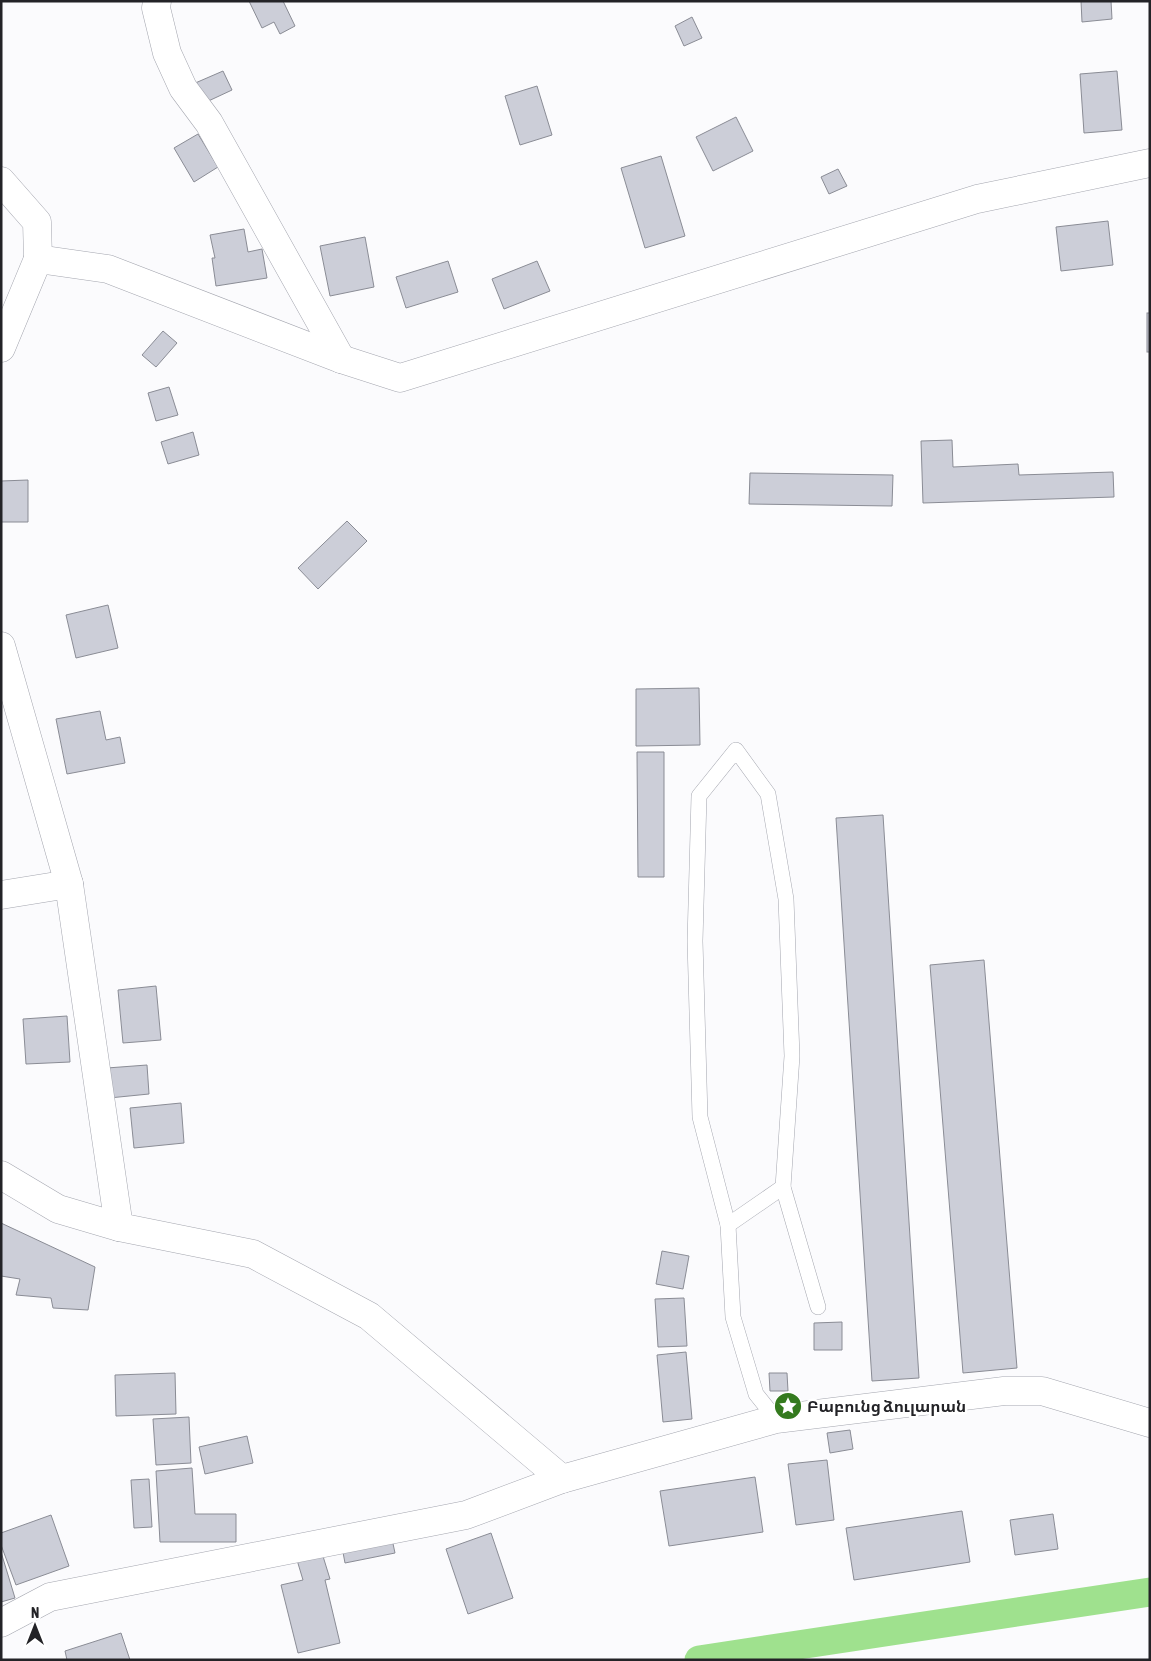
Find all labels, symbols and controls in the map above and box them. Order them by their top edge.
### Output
place icon: Բաբունց ձուլարան [773,1391,803,1421]
place label: Բաբունց ձուլարան [807,1397,966,1416]
north arrow [10,1601,60,1651]
text: N [31,1605,39,1621]

